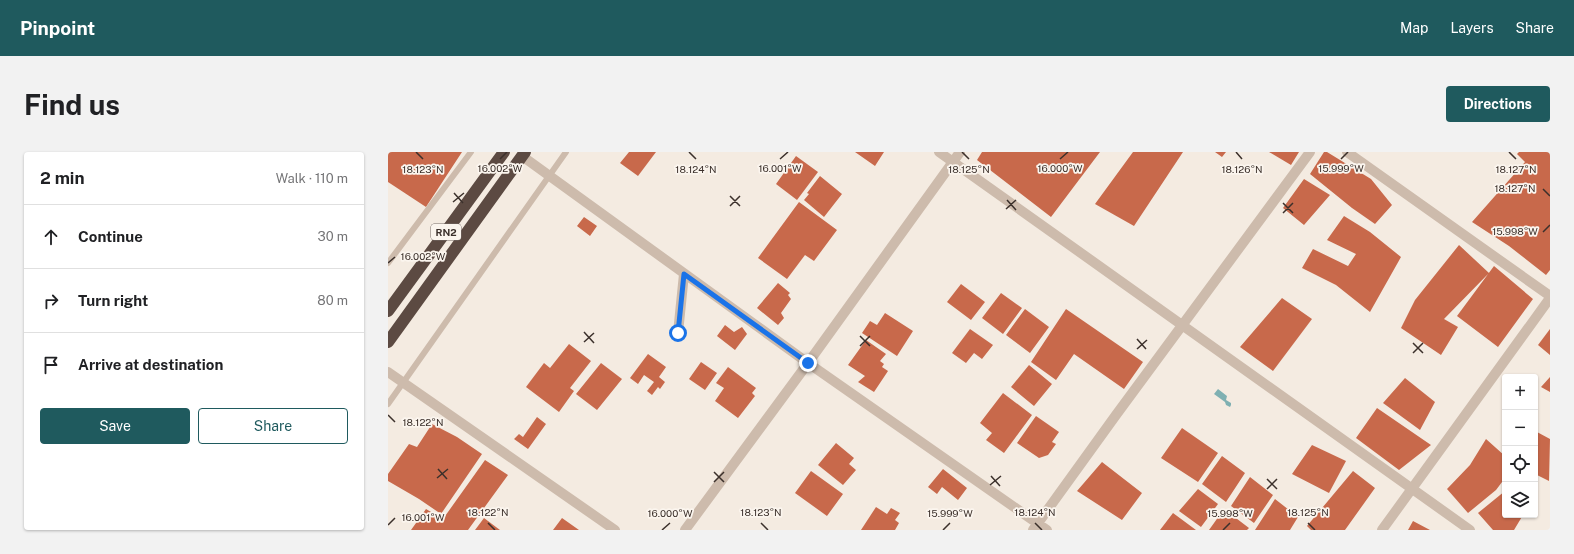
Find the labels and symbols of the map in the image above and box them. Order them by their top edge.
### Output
text: 16.002°W [478,162,523,174]
text: 16.001°W [759,162,802,174]
text: 16.000°W [1038,162,1083,174]
text: 15.999°W [1318,162,1364,174]
text: 18.123°N [402,163,444,175]
text: 18.124°N [675,163,717,175]
text: 18.125°N [948,163,990,175]
text: 18.126°N [1221,163,1263,175]
text: 18.127°N [1495,163,1537,175]
text: 18.127°N [1494,182,1536,194]
road number: RN2 [431,224,461,240]
text: 15.998°W [1492,225,1538,237]
text: 16.002°W [401,250,446,262]
route start [669,324,687,342]
route end [799,354,817,372]
text: 18.122°N [403,416,443,428]
text: 18.122°N [468,506,508,518]
text: 18.123°N [740,506,782,518]
text: 18.124°N [1014,506,1056,518]
text: 18.125°N [1287,506,1329,518]
text: 16.000°W [648,507,693,519]
text: 15.999°W [927,507,973,519]
text: 15.998°W [1207,507,1253,519]
text: 16.001°W [402,511,445,523]

